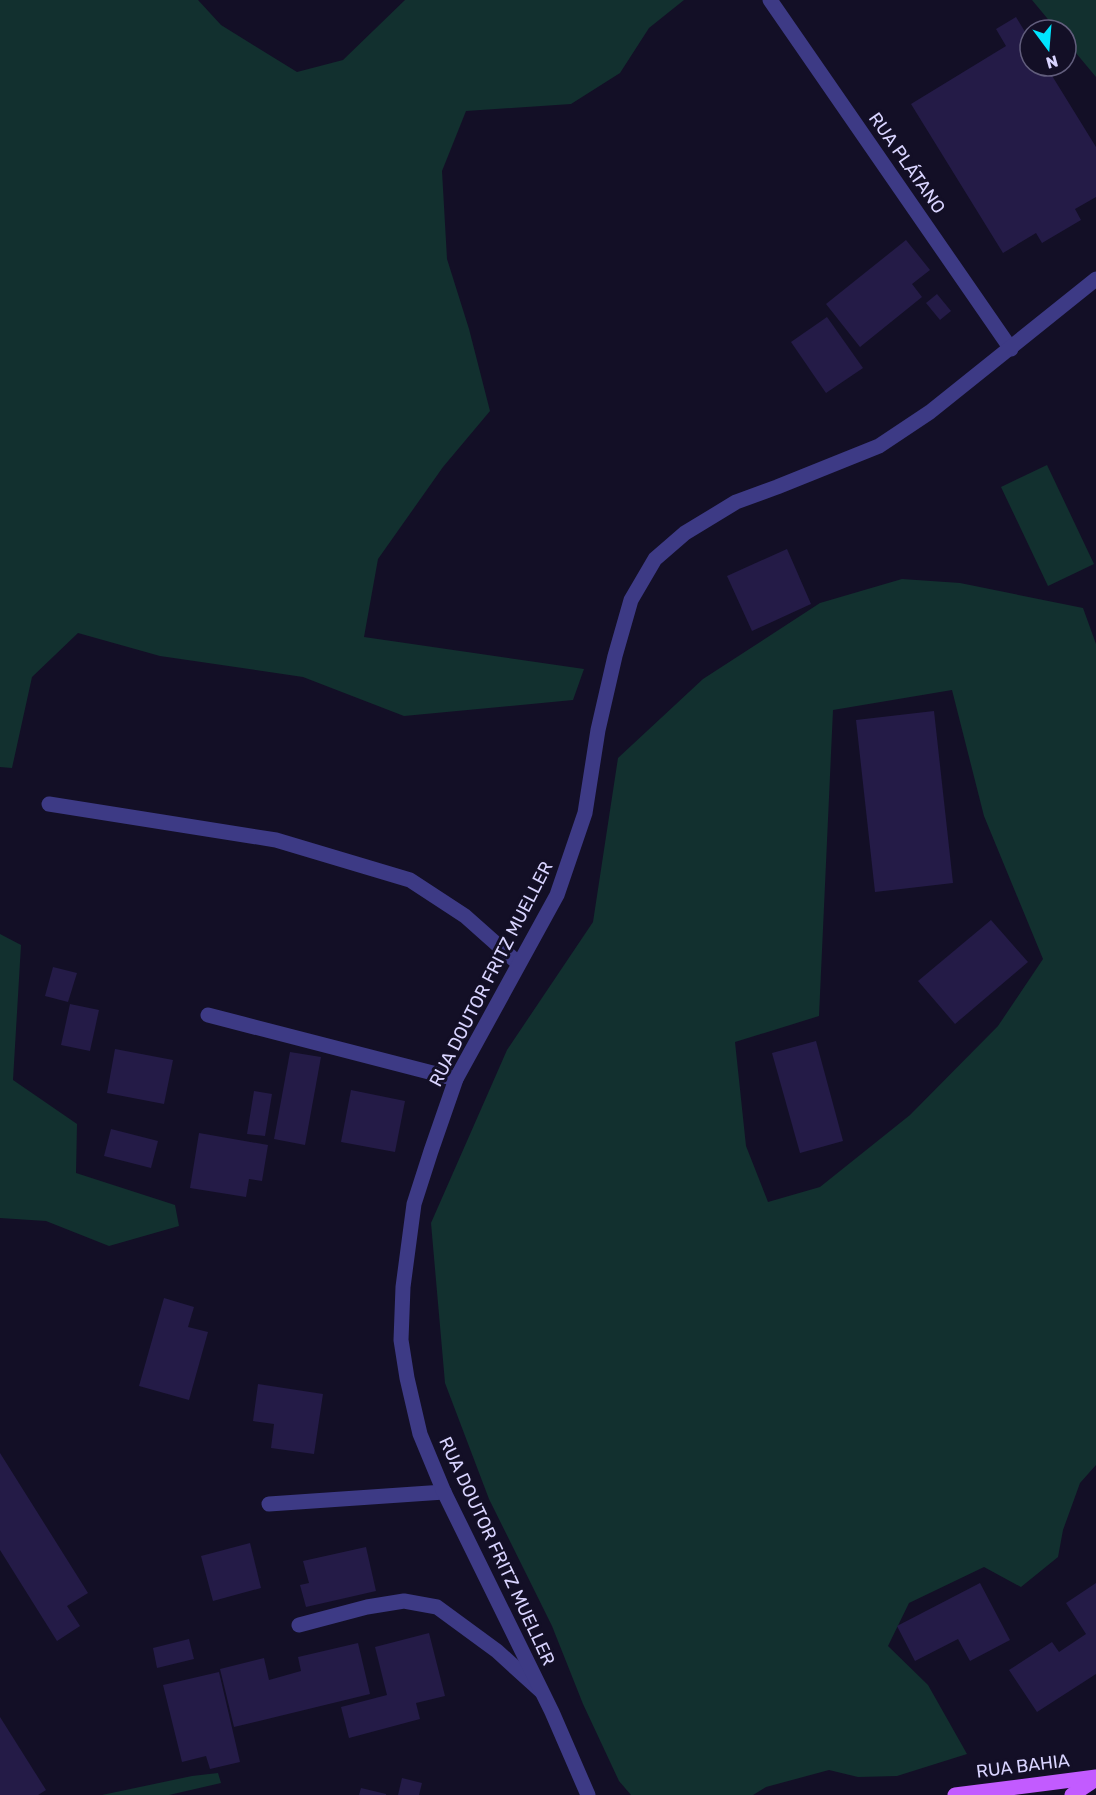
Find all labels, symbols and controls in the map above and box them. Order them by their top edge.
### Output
north arrow [1018,18,1078,78]
text: N [1044,51,1060,73]
street label: RUA PLÁTANO [864,108,950,218]
street label: RUA DOUTOR FRITZ MUELLER [425,858,558,1090]
street label: RUA DOUTOR FRITZ MUELLER [434,1433,560,1669]
street label: RUA BAHIA [975,1749,1071,1783]

